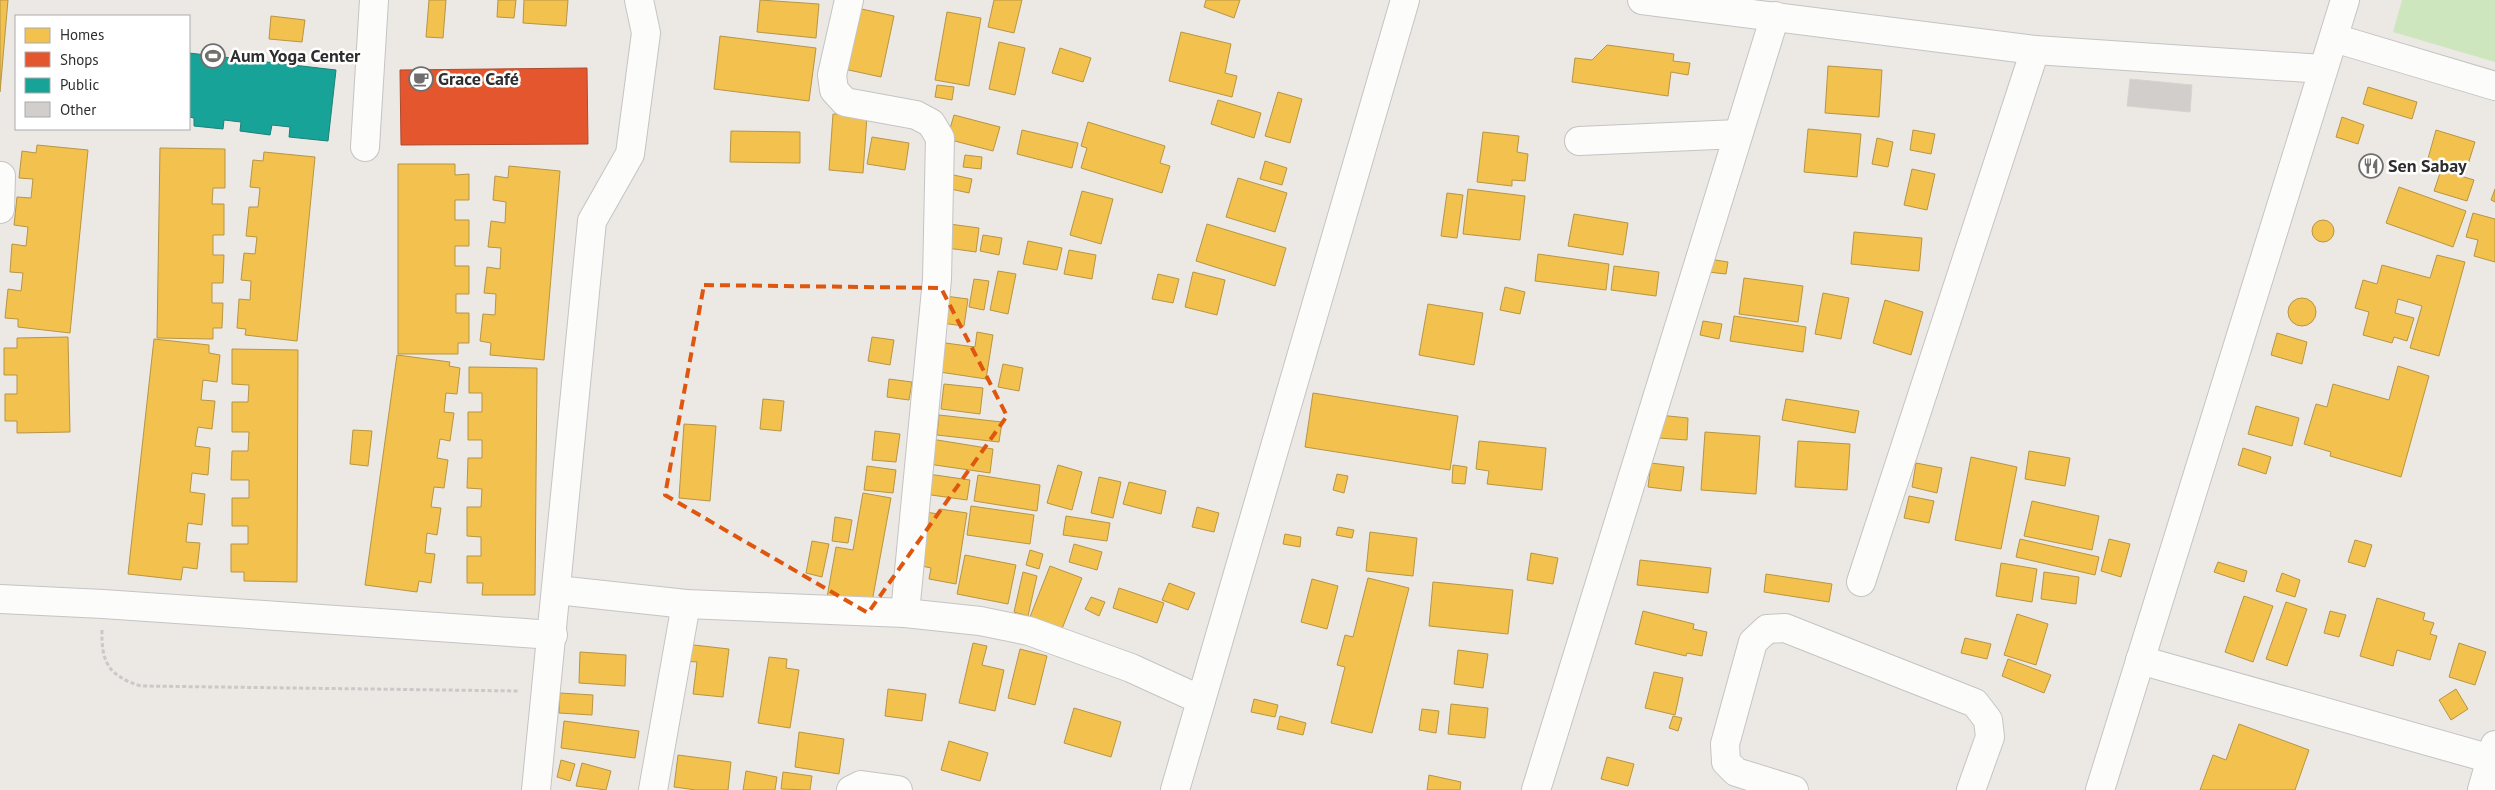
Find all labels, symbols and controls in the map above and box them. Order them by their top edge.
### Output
legend [15,15,190,130]
text: Homes [60,25,104,44]
sports icon: Aum Yoga Center [200,43,226,69]
place label: Aum Yoga Center [230,44,361,67]
text: Shops [60,50,99,69]
cafe icon: Grace Café [408,66,434,92]
place label: Grace Café [438,67,519,90]
text: Public [60,75,99,94]
text: Other [60,100,96,119]
restaurant icon: Sen Sabay [2358,153,2384,179]
place label: Sen Sabay [2388,154,2467,177]

